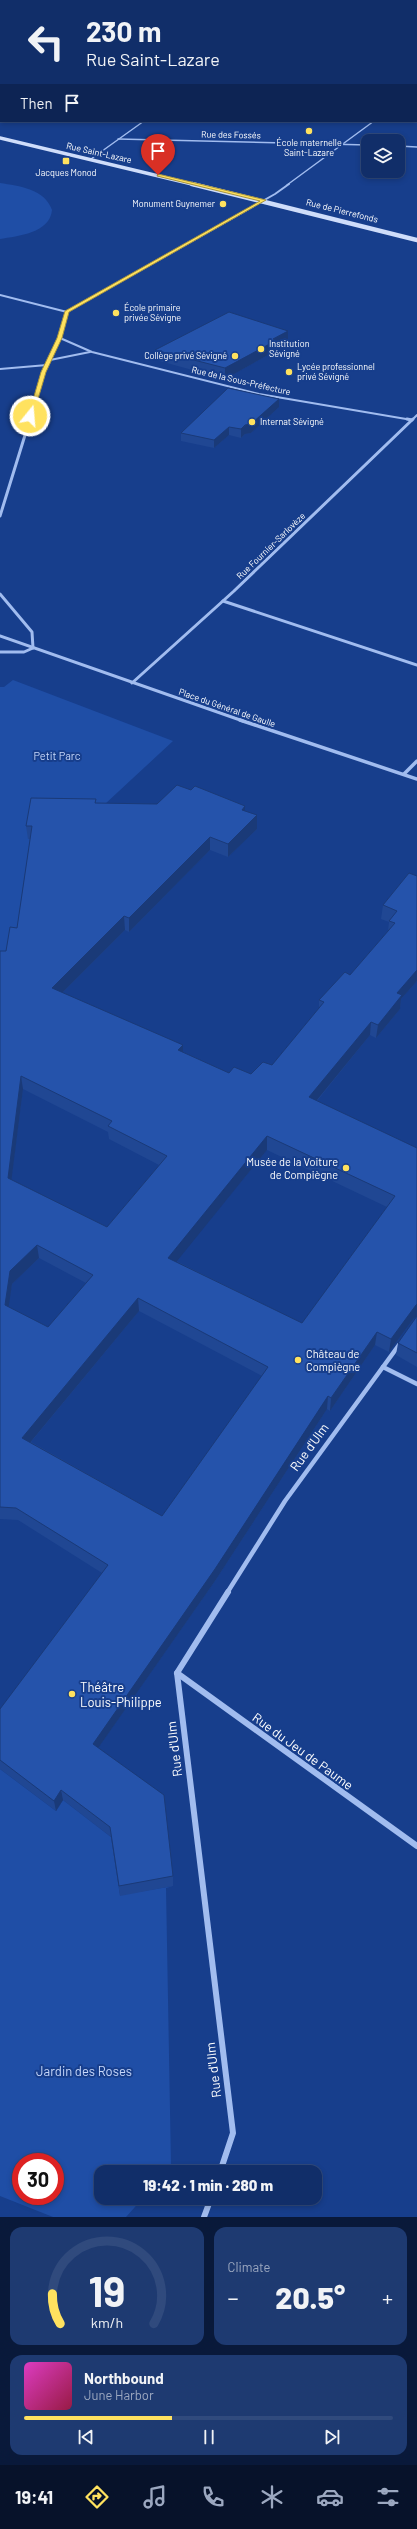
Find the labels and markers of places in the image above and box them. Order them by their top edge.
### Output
marker: École maternelle Saint-Lazare [304,126,314,136]
pin [141,134,175,175]
place label: École maternelle Saint-Lazare [276,137,342,158]
marker: Jacques Monod [61,156,71,166]
place label: Jacques Monod [35,167,97,178]
place label: Monument Guynemer [132,198,216,209]
marker: Monument Guynemer [218,199,228,209]
place label: École primaire privée Sévigne [124,302,181,323]
marker: École primaire privée Sévigne [111,308,121,318]
place label: Institution Sévigné [269,338,310,359]
marker: Institution Sévigné [256,344,266,354]
place label: Collège privé Sévigné [144,350,227,361]
marker: Collège privé Sévigné [230,351,240,361]
place label: Lycée professionnel privé Sévigné [297,361,375,382]
marker: Lycée professionnel privé Sévigné [284,367,294,377]
place label: Internat Sévigné [260,416,324,427]
marker: Internat Sévigné [247,417,257,427]
place label: Musée de la Voiture de Compiègne [246,1155,338,1181]
marker: Musée de la Voiture de Compiègne [341,1163,351,1173]
place label: Château de Compiègne [306,1347,360,1373]
marker: Château de Compiègne [293,1355,303,1365]
place label: Théâtre Louis-Philippe [80,1679,162,1710]
marker: Théâtre Louis-Philippe [67,1689,77,1699]

